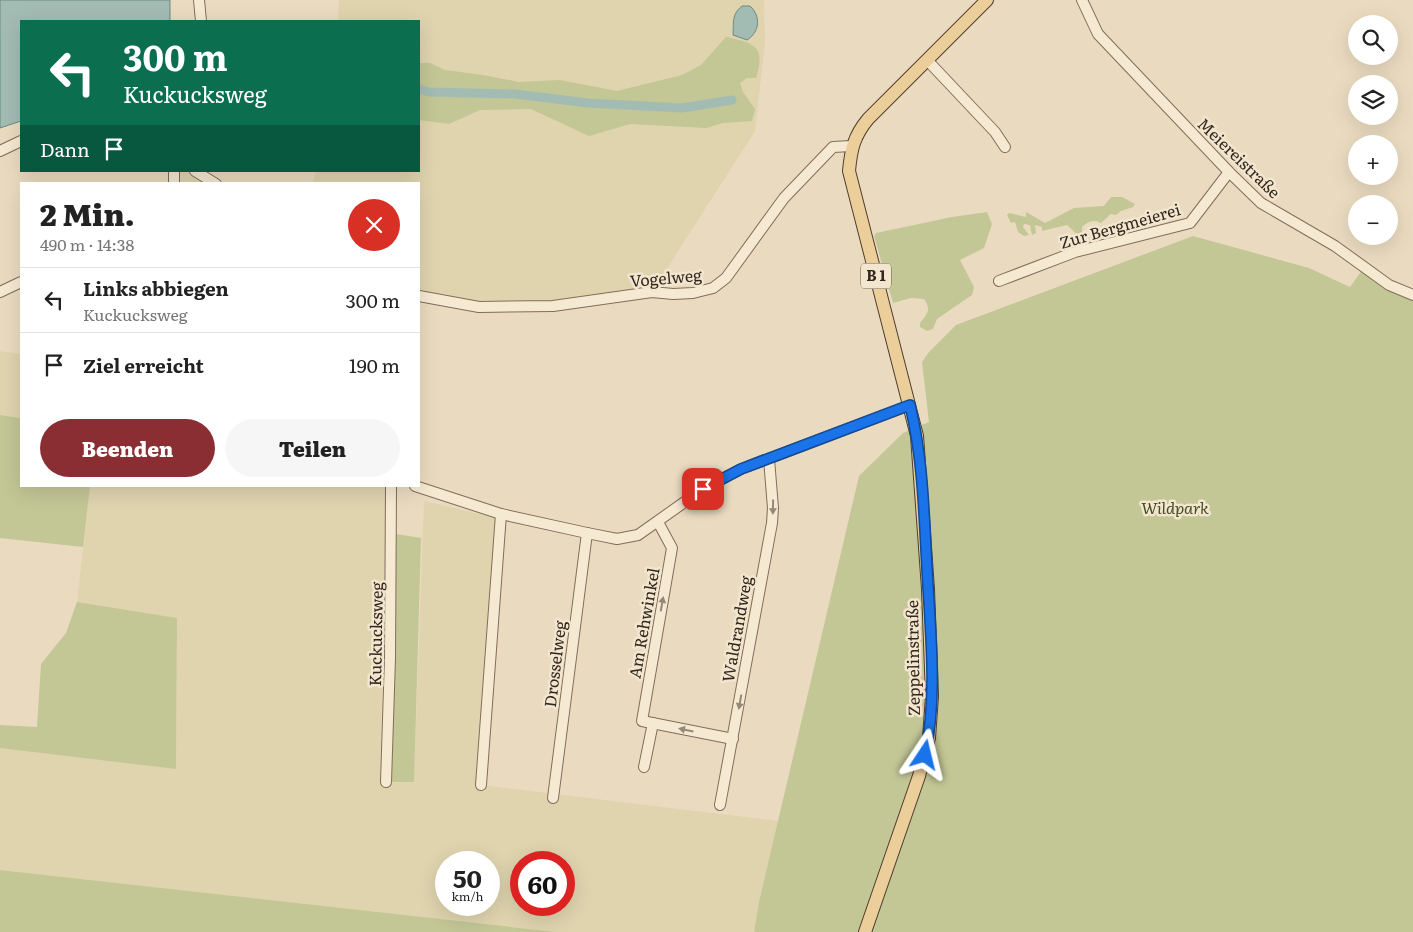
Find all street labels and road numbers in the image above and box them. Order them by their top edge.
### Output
street label: Meiereistraße [1193,111,1287,203]
street label: Zur Bergmeierei [1056,196,1183,254]
street label: Vogelweg [629,262,703,292]
road number: B 1 [861,264,891,288]
street label: Am Rehwinkel [621,566,665,680]
street label: Waldrandweg [715,574,757,684]
street label: Kuckucksweg [362,581,388,687]
street label: Zeppelinstraße [899,600,925,716]
street label: Drosselweg [537,619,571,709]

